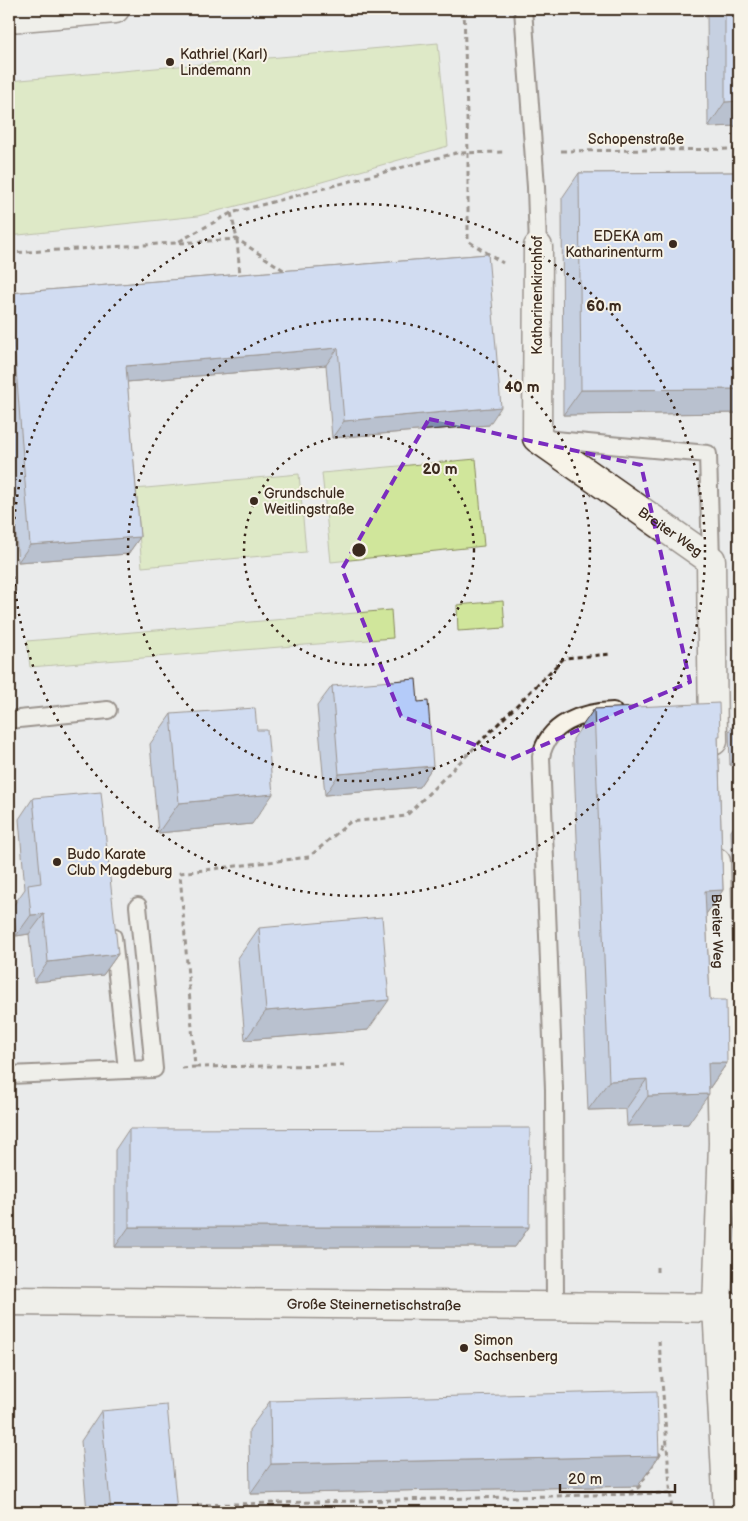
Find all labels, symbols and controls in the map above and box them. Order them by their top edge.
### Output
place label: Kathriel (Karl) Lindemann [180,46,268,79]
marker: Kathriel (Karl) Lindemann [164,56,176,68]
street label: Schopenstraße [588,131,684,148]
place label: EDEKA am Katharinenturm [565,228,663,261]
street label: Katharinenkirchhof [529,235,546,355]
marker: EDEKA am Katharinenturm [667,238,679,250]
text: 60 m [586,297,622,316]
text: 40 m [504,378,540,397]
text: 20 m [423,460,458,479]
place label: Grundschule Weitlingstraße [264,485,354,518]
marker: Grundschule Weitlingstraße [248,495,260,507]
street label: Breiter Weg [635,503,706,560]
centre of rings [350,541,368,559]
place label: Budo Karate Club Magdeburg [67,846,172,879]
marker: Budo Karate Club Magdeburg [51,856,63,868]
street label: Breiter Weg [708,893,727,969]
street label: Große Steinernetischstraße [287,1295,461,1314]
place label: Simon Sachsenberg [474,1332,558,1365]
marker: Simon Sachsenberg [458,1342,470,1354]
scale bar [560,1461,676,1493]
text: 20 m [568,1470,602,1489]

